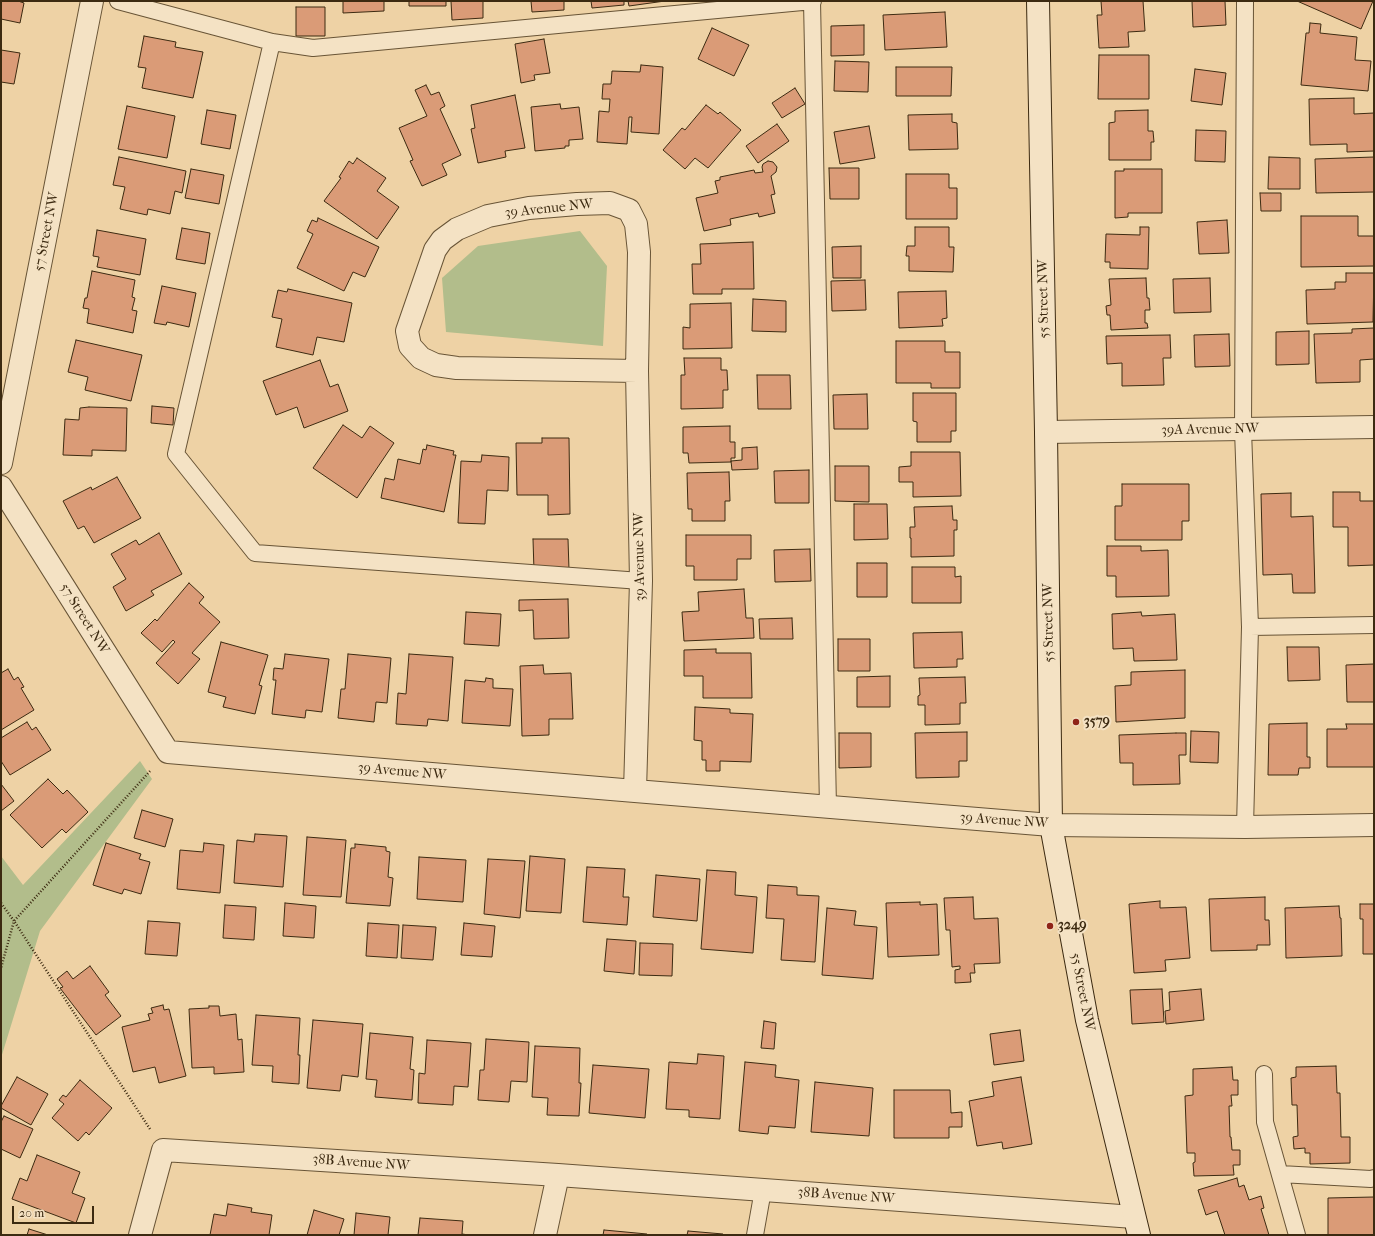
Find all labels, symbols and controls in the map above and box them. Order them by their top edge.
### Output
street label: 57 Street NW [31,191,63,273]
street label: 39 Avenue NW [504,196,594,222]
street label: 55 Street NW [1035,259,1053,339]
street label: 39A Avenue NW [1161,421,1259,439]
street label: 39 Avenue NW [631,513,649,601]
street label: 57 Street NW [56,581,112,657]
street label: 55 Street NW [1040,583,1058,663]
place label: 3579 [1084,714,1110,730]
marker: 3579 [1071,717,1081,727]
street label: 39 Avenue NW [357,760,447,784]
street label: 39 Avenue NW [959,810,1049,832]
place label: 3249 [1058,918,1087,934]
marker: 3249 [1045,921,1055,931]
street label: 55 Street NW [1066,951,1098,1033]
street label: 38B Avenue NW [312,1151,410,1175]
street label: 38B Avenue NW [797,1184,895,1208]
scale bar [14,1198,96,1224]
text: 20 m [19,1206,44,1220]

